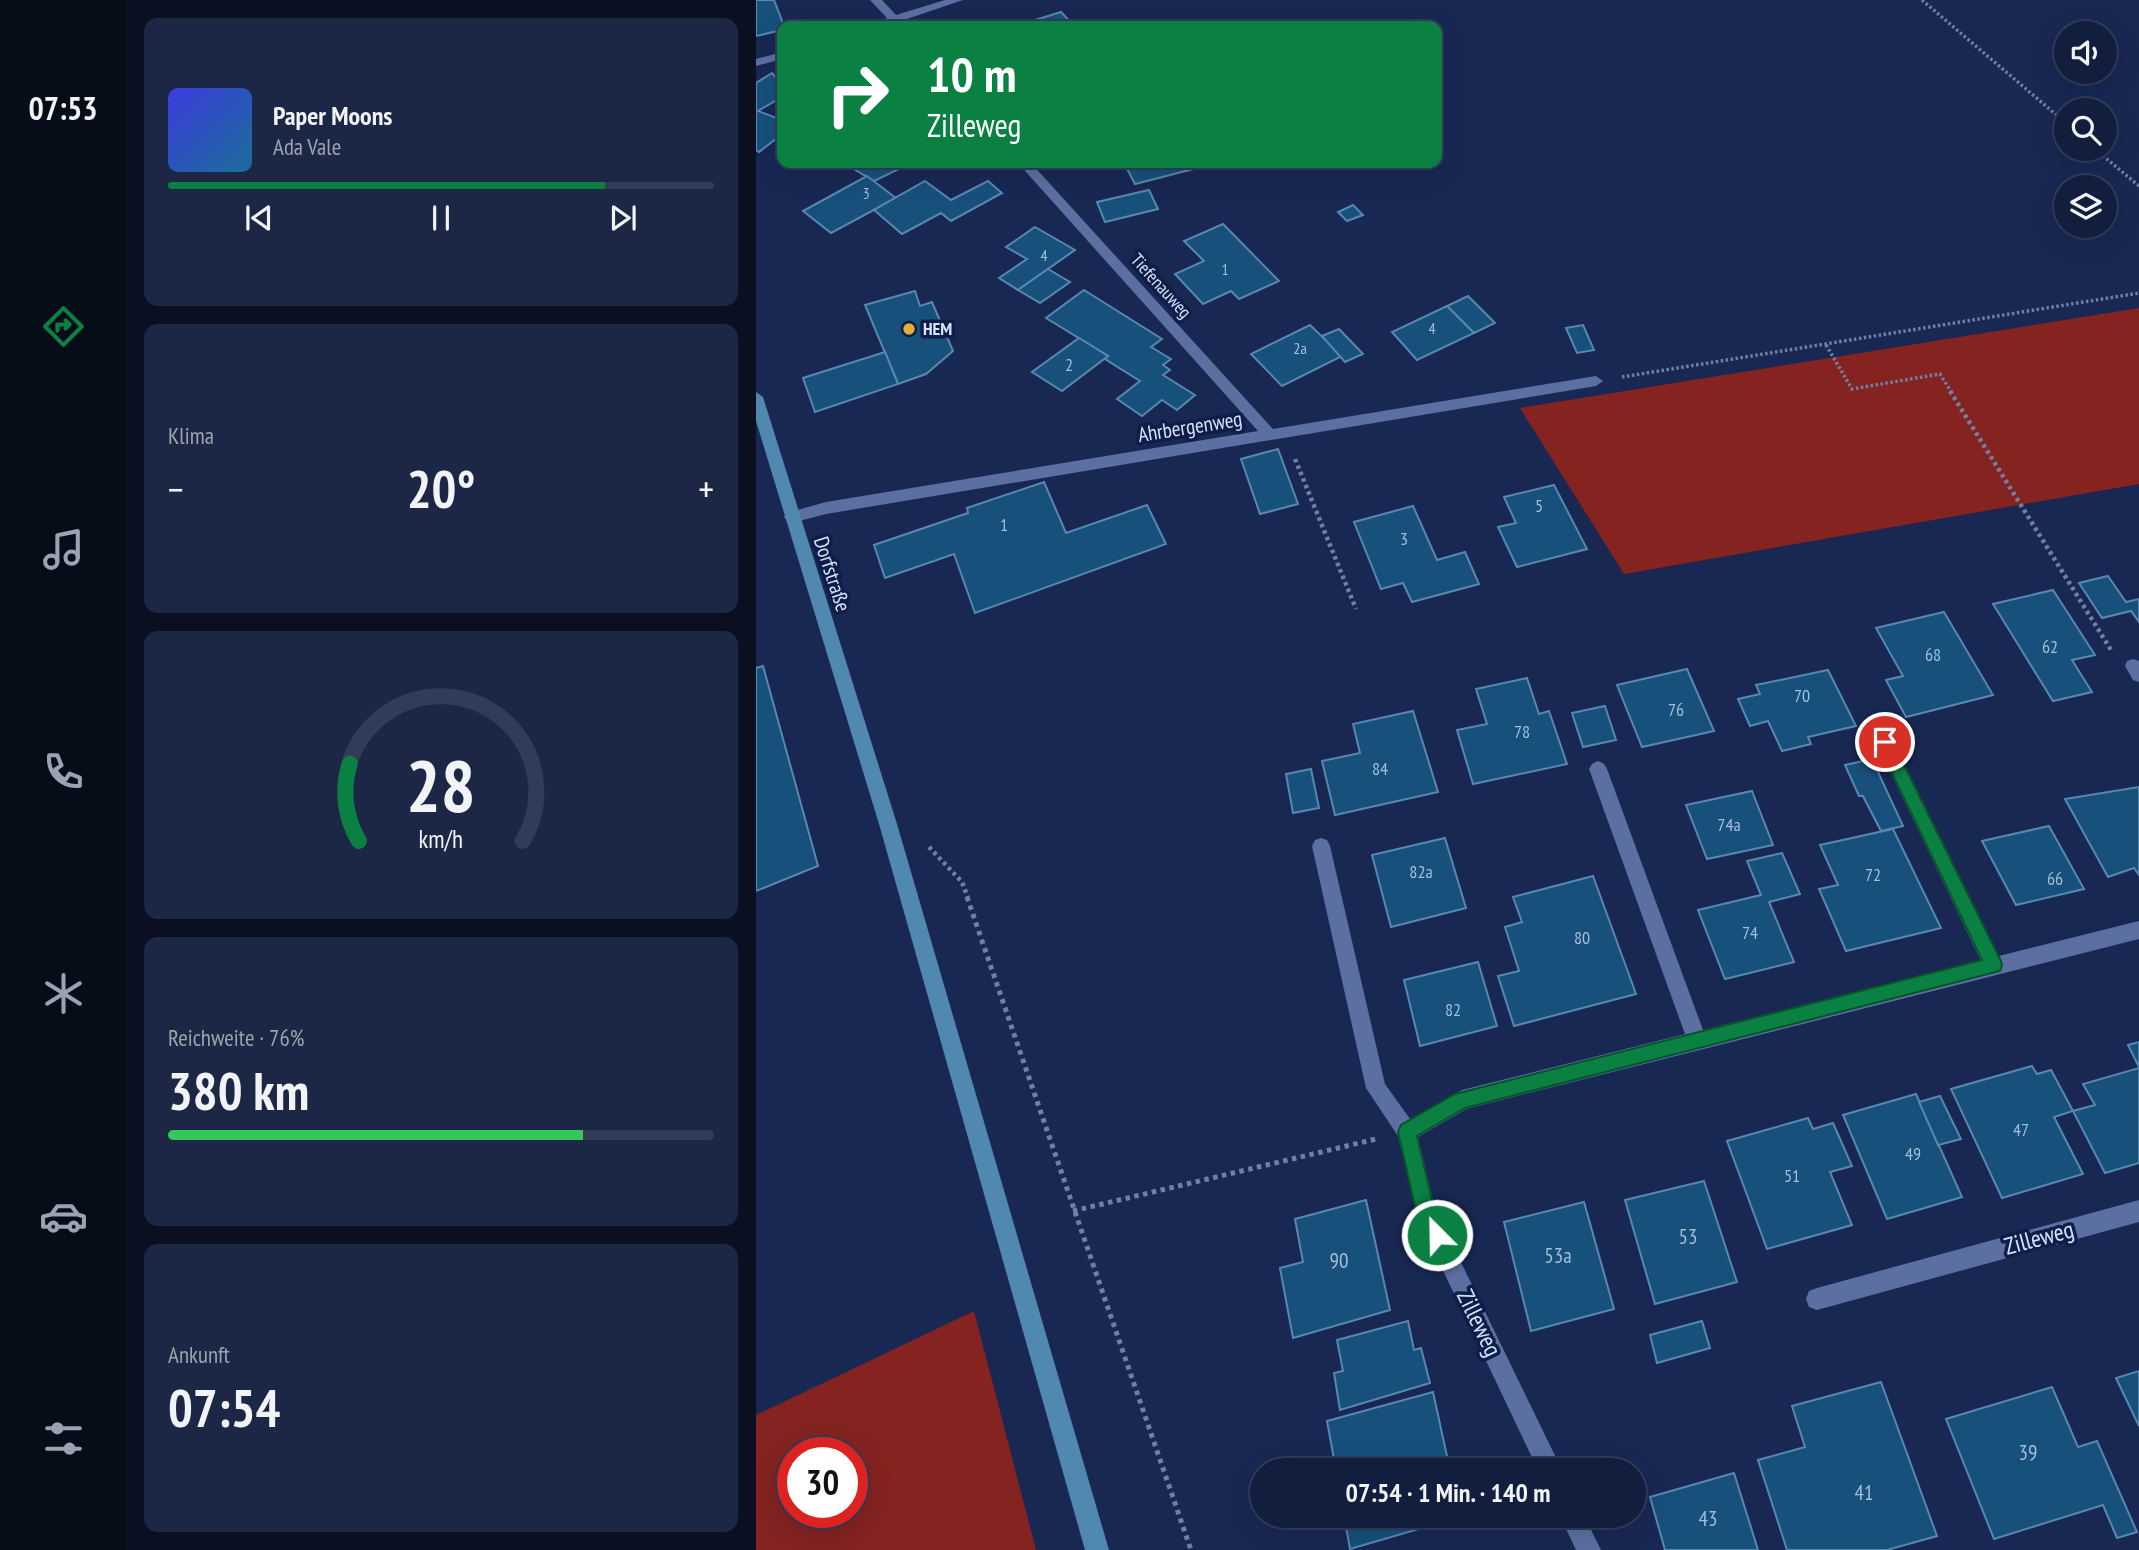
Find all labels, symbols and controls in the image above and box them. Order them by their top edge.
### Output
map controls [2054,21,2117,238]
button: sound [2054,21,2117,84]
text: 10 m [927,42,1016,106]
icon: right [812,49,903,140]
text: 07:53 [28,87,98,129]
button: search [2054,98,2117,161]
text: Paper Moons [273,99,392,132]
text: Zilleweg [927,104,1021,146]
text: Ada Vale [273,132,341,161]
button: layers [2054,175,2117,238]
house number: 3 [862,183,870,203]
icon: previous [240,199,278,237]
icon: pause [422,199,460,237]
icon: next [604,199,642,237]
house number: 4 [1040,245,1048,265]
street label: Tiefenauweg [1126,248,1197,323]
house number: 1 [1221,259,1229,279]
icon: directions [39,302,88,351]
place label: HEM [923,317,952,340]
house number: 4 [1428,318,1436,338]
marker: HEM [901,321,917,337]
house number: 2a [1293,338,1307,358]
house number: 2 [1065,353,1073,376]
street label: Ahrbergenweg [1136,405,1244,448]
text: Klima [168,421,214,450]
text: 20° [407,455,475,522]
text: − [168,464,184,513]
text: + [698,464,714,513]
house number: 5 [1535,494,1543,517]
house number: 1 [1000,513,1008,536]
icon: music [39,525,88,574]
house number: 3 [1400,527,1408,550]
street label: Dorfstraße [808,533,857,615]
house number: 62 [2042,635,2058,658]
house number: 68 [1925,643,1941,666]
house number: 70 [1794,684,1810,707]
house number: 76 [1668,698,1684,721]
pin [1855,712,1915,772]
house number: 78 [1514,720,1530,743]
icon: arrive [1866,723,1904,761]
text: 28 [406,737,476,831]
icon: phone [39,747,88,796]
house number: 84 [1372,757,1388,780]
house number: 74a [1717,813,1741,836]
text: km/h [419,823,463,855]
house number: 82a [1409,860,1433,883]
house number: 72 [1865,863,1881,886]
house number: 66 [2047,867,2063,890]
house number: 74 [1742,921,1758,944]
house number: 80 [1574,926,1590,949]
icon: climate [39,969,88,1018]
house number: 82 [1445,998,1461,1021]
text: Reichweite · 76% [168,1023,304,1052]
text: 380 km [168,1057,309,1124]
house number: 47 [2013,1118,2029,1141]
house number: 49 [1905,1142,1921,1165]
house number: 51 [1784,1164,1800,1187]
icon: car [39,1192,88,1241]
position arrow [1400,1198,1474,1272]
street label: Zilleweg [2001,1213,2077,1262]
house number: 53 [1679,1223,1697,1250]
house number: 53a [1544,1242,1572,1269]
house number: 90 [1330,1247,1348,1274]
street label: Zilleweg [1450,1284,1509,1361]
text: Ankunft [168,1340,230,1369]
text: 07:54 [168,1374,280,1441]
icon: filters [39,1414,88,1463]
speed limit sign: 30 [777,1437,868,1528]
house number: 39 [2019,1439,2037,1466]
text: 07:54 · 1 Min. · 140 m [1346,1476,1550,1509]
house number: 41 [1855,1479,1873,1506]
house number: 43 [1699,1505,1717,1532]

